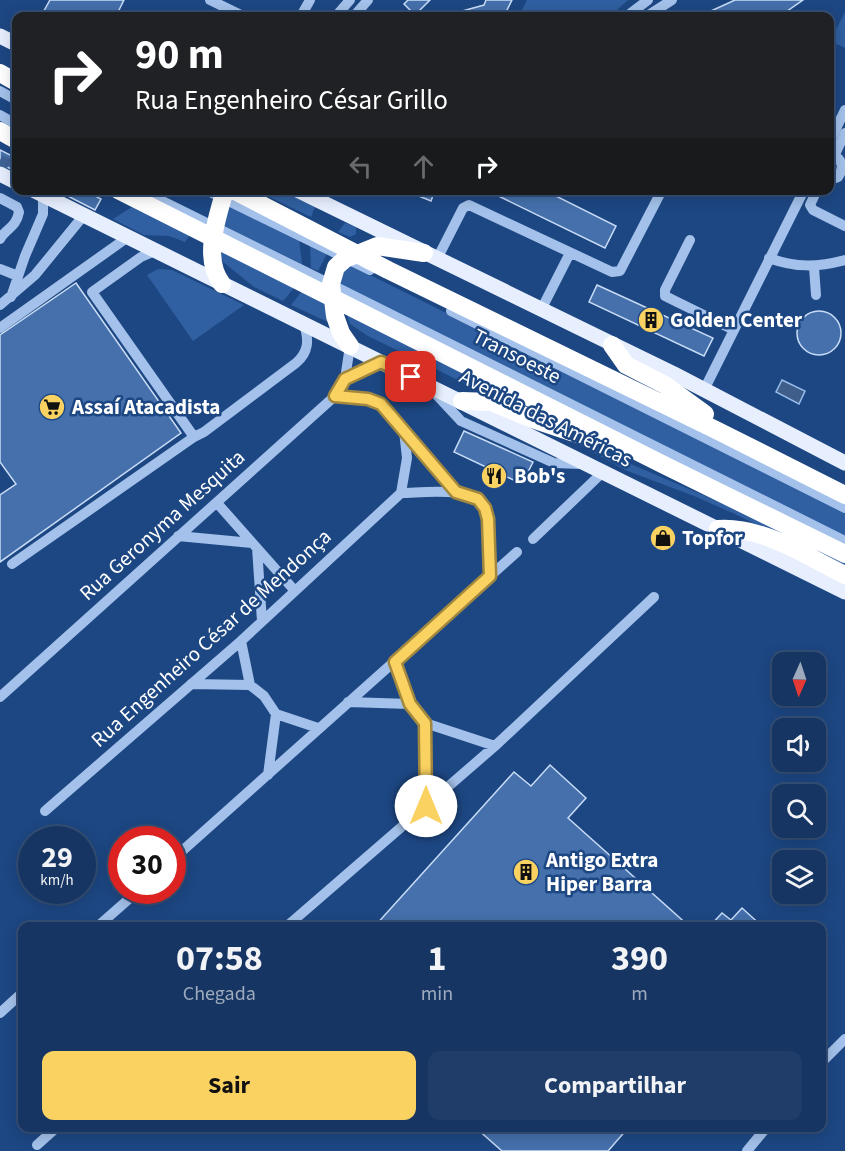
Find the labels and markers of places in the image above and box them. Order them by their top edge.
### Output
building icon: Golden Center [636,305,666,335]
place label: Golden Center [670,305,803,335]
pin [385,351,436,402]
supermarket icon: Assaí Atacadista [37,392,67,422]
place label: Assaí Atacadista [71,392,220,422]
restaurant icon: Bob's [479,461,509,491]
place label: Bob's [514,461,565,491]
shop icon: Topfor [648,523,678,553]
place label: Topfor [682,523,743,553]
place label: Antigo Extra Hiper Barra [545,845,658,899]
building icon: Antigo Extra Hiper Barra [511,857,541,887]

